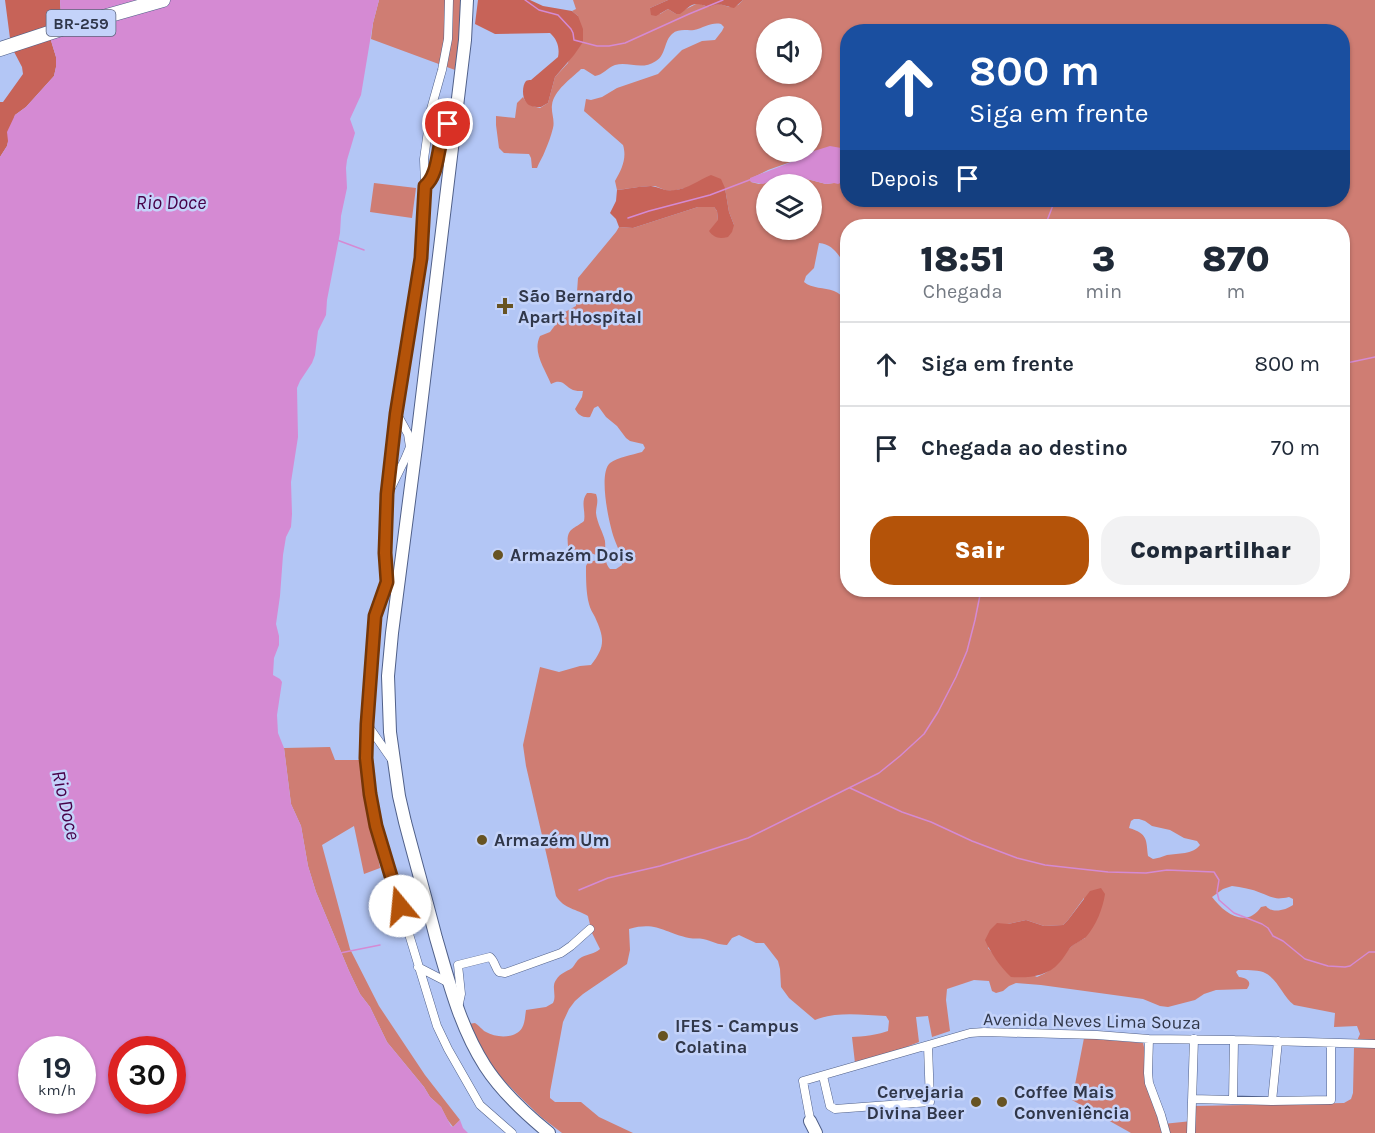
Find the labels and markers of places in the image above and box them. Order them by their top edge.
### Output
pin [422,98,473,149]
place label: São Bernardo Apart Hospital [518,285,642,328]
marker: São Bernardo Apart Hospital [496,297,514,315]
place label: Armazém Dois [510,544,634,566]
marker: Armazém Dois [491,548,505,562]
place label: Armazém Um [494,829,610,851]
marker: Armazém Um [475,833,489,847]
place label: IFES - Campus Colatina [675,1015,799,1058]
marker: IFES - Campus Colatina [656,1029,670,1043]
place label: Cervejaria Divina Beer [866,1081,964,1124]
place label: Coffee Mais Conveniência [1014,1081,1130,1124]
marker: Cervejaria Divina Beer [969,1095,983,1109]
marker: Coffee Mais Conveniência [995,1095,1009,1109]

